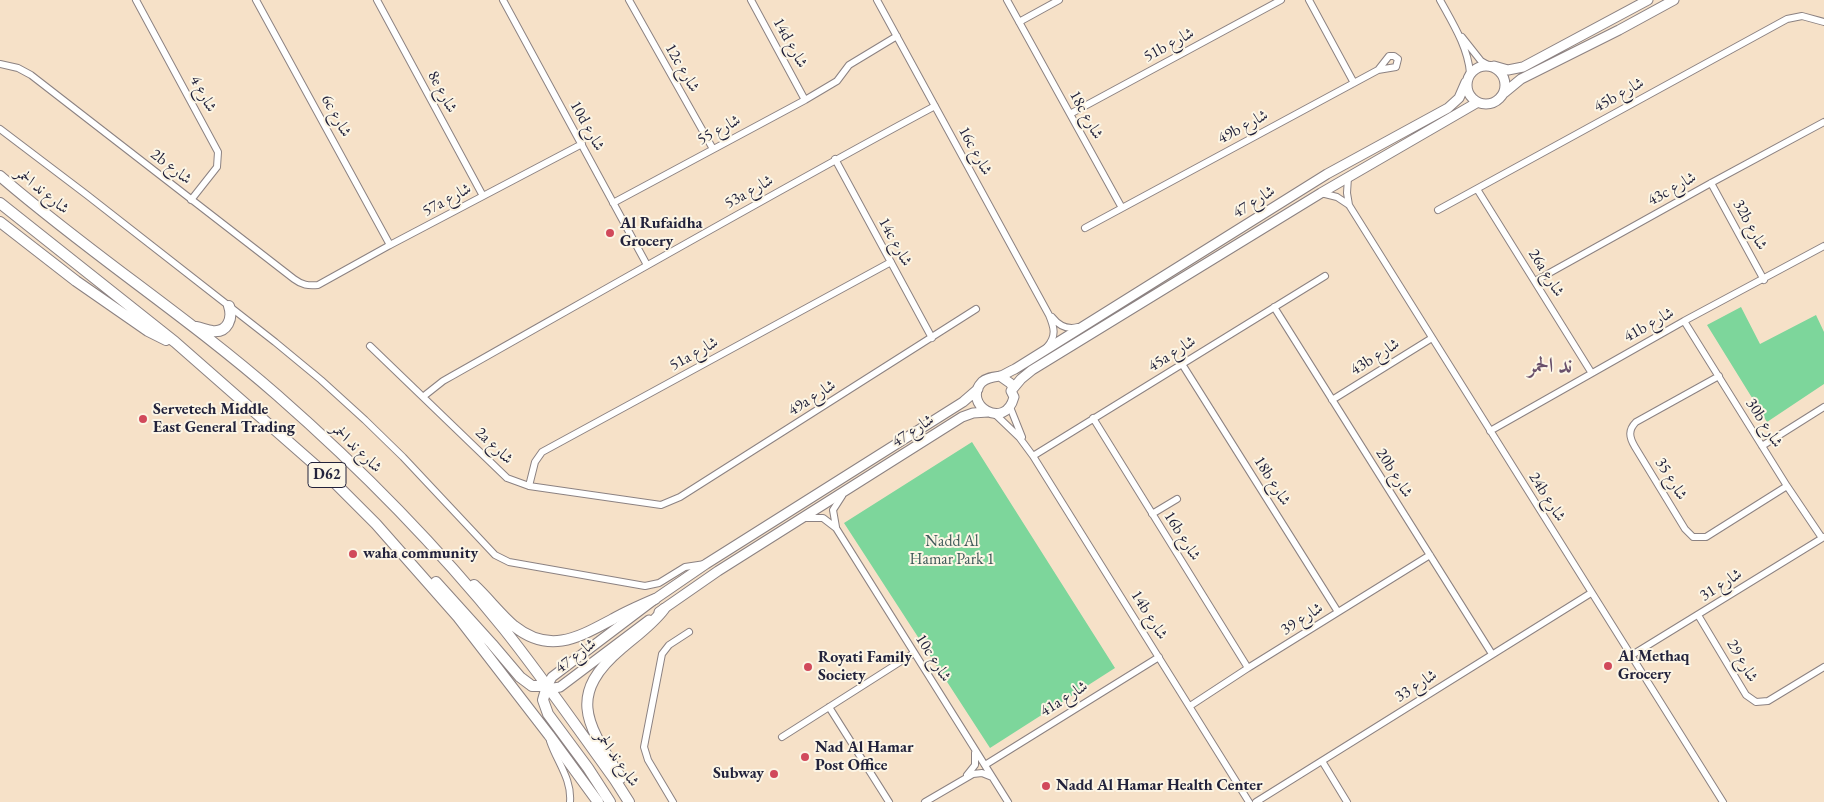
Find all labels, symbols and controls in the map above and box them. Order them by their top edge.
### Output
street label: 14d شارع [768,15,812,71]
street label: 51b شارع [1140,24,1198,66]
street label: 12c شارع [660,40,704,96]
street label: 8e شارع [423,68,461,116]
street label: شارع 4 [185,72,221,116]
street label: 45b شارع [1590,73,1648,117]
street label: 18c شارع [1065,87,1107,143]
street label: 6c شارع [317,92,355,140]
street label: 10d شارع [565,98,609,154]
street label: 49b شارع [1214,106,1272,148]
street label: شارع 55 [694,111,744,149]
street label: 16c شارع [954,123,996,179]
street label: 2b شارع [147,145,195,189]
street label: شارع ند الحمر [11,163,73,219]
street label: 43c شارع [1644,168,1700,210]
street label: 53a شارع [721,171,777,213]
street label: 57a شارع [419,179,475,221]
street label: شارع 47 [1229,182,1279,222]
street label: 32b شارع [1729,196,1771,254]
place label: Al Rufaidha Grocery [620,214,703,252]
street label: 14c شارع [874,214,916,270]
marker: Al Rufaidha Grocery [604,227,616,239]
street label: 26a شارع [1524,246,1568,300]
street label: 41b شارع [1620,303,1678,347]
street label: 45a شارع [1145,332,1199,376]
street label: 51a شارع [666,333,722,375]
street label: 43b شارع [1347,334,1403,380]
district label: ند الحمر [1528,353,1572,379]
street label: 49a شارع [785,376,839,420]
street label: 30b شارع [1741,395,1787,451]
place label: Servetech Middle East General Trading [153,400,295,438]
street label: شارع 47 [888,410,938,452]
marker: Servetech Middle East General Trading [137,413,149,425]
street label: شارع ند الحمر [326,419,386,477]
street label: 2a شارع [471,423,517,469]
street label: 20b شارع [1371,445,1417,501]
street label: 18b شارع [1249,453,1295,509]
street label: شارع 35 [1651,454,1691,504]
road number: D62 [308,462,346,488]
street label: 24b شارع [1524,469,1570,525]
street label: 16b شارع [1159,508,1205,564]
park label: Nadd Al Hamar Park 1 [910,532,994,570]
place label: waha community [363,544,478,564]
marker: waha community [347,548,359,560]
street label: شارع 31 [1696,565,1746,605]
street label: 14b شارع [1126,587,1172,643]
street label: شارع 39 [1277,599,1327,639]
street label: 10c شارع [911,631,955,685]
street label: شارع 47 [552,634,600,678]
street label: شارع 29 [1722,636,1762,686]
place label: Al Methaq Grocery [1618,647,1689,685]
place label: Royati Family Society [818,648,912,686]
marker: Al Methaq Grocery [1602,660,1614,672]
marker: Royati Family Society [802,661,814,673]
street label: شارع 33 [1391,666,1441,706]
street label: 41a شارع [1037,677,1091,721]
street label: شارع ند الحمر [591,727,643,791]
place label: Nad Al Hamar Post Office [815,738,914,776]
marker: Nad Al Hamar Post Office [799,751,811,763]
place label: Subway [713,764,764,784]
marker: Subway [768,768,780,780]
place label: Nadd Al Hamar Health Center [1056,776,1263,796]
marker: Nadd Al Hamar Health Center [1040,780,1052,792]

